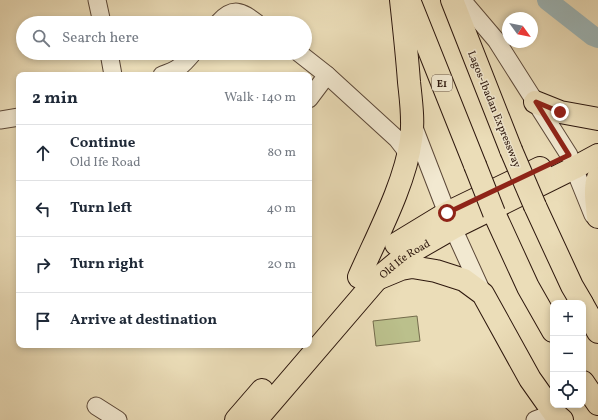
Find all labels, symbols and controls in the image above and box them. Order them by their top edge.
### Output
north arrow [502,12,538,48]
search box [16,16,312,60]
icon: search [30,27,52,49]
text: Search here [62,28,139,49]
street label: Lagos-Ibadan Expressway [463,49,524,170]
road number: E1 [432,75,452,91]
text: 2 min [32,87,78,110]
text: Walk · 140 m [224,89,296,107]
route end [551,103,569,121]
text: Continue [70,133,135,154]
icon: ahead [32,142,54,164]
text: 80 m [267,144,296,162]
text: Old Ife Road [70,154,141,172]
icon: left [32,198,54,220]
text: Turn left [70,198,132,219]
text: 40 m [267,200,296,218]
route start [438,204,456,222]
street label: Old Ife Road [377,237,433,283]
icon: right [32,254,54,276]
text: Turn right [70,254,144,275]
text: 20 m [267,256,296,274]
map controls [550,300,586,408]
button: + [550,300,586,336]
icon: arrive [32,310,54,332]
text: Arrive at destination [70,310,217,331]
button: − [550,336,586,372]
button: locate [550,372,586,408]

